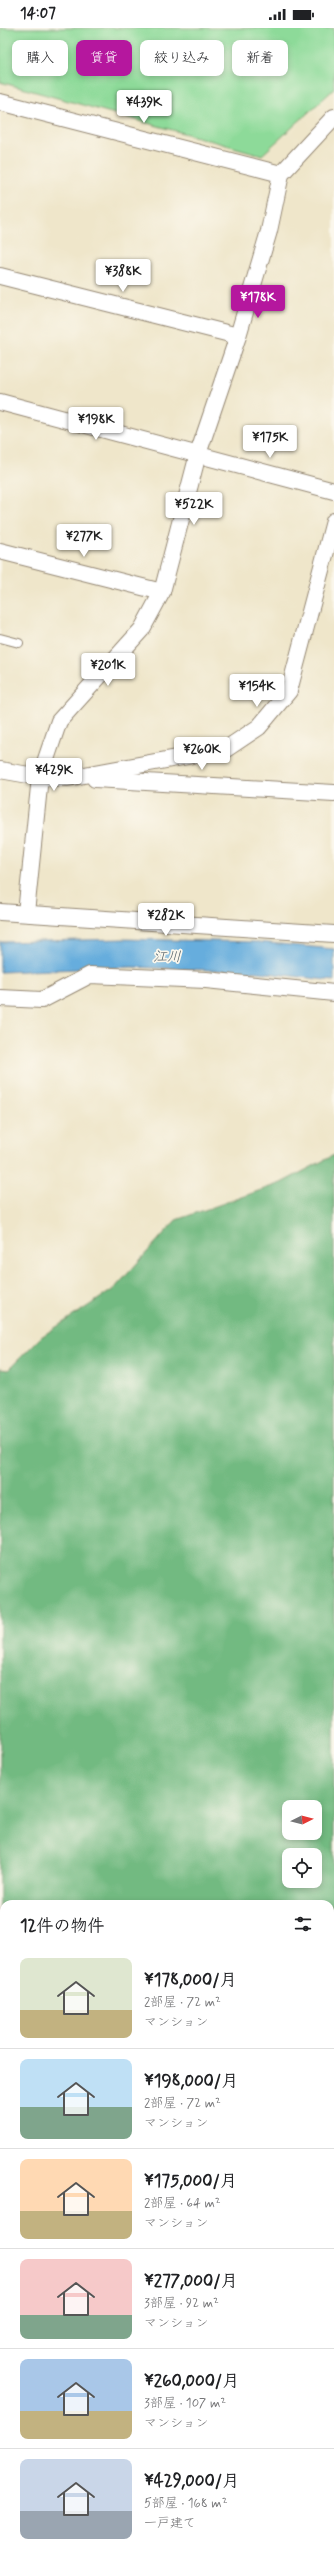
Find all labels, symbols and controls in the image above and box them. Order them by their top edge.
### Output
text: 14:07 [20,4,56,24]
chip: 購入 [12,40,68,76]
chip: 賃貸 [76,40,132,76]
chip: 絞り込み [140,40,224,76]
chip: 新着 [232,40,288,76]
pin: ¥439K [116,90,172,124]
text: ¥439K [126,94,162,111]
pin: ¥388K [95,259,151,293]
text: ¥388K [105,263,141,280]
pin: ¥178K [230,285,286,319]
text: ¥178K [240,289,276,306]
pin: ¥198K [68,407,124,441]
text: ¥198K [77,411,115,428]
pin: ¥175K [242,425,298,459]
text: ¥175K [252,429,288,446]
pin: ¥522K [166,492,222,526]
text: ¥522K [174,496,214,513]
pin: ¥277K [56,524,112,558]
text: ¥277K [66,528,102,545]
pin: ¥201K [80,653,136,687]
text: ¥201K [90,657,126,674]
pin: ¥154K [229,674,285,708]
text: ¥154K [238,678,276,695]
pin: ¥260K [174,737,230,771]
text: ¥260K [183,741,221,758]
pin: ¥429K [26,758,82,792]
text: ¥429K [35,762,73,779]
pin: ¥282K [138,903,194,937]
text: ¥282K [147,907,185,924]
water label: 江川 [153,948,181,966]
north arrow [282,1800,322,1840]
map controls [282,1800,322,1888]
button: locate [282,1848,322,1888]
icon: filters [292,1913,314,1935]
text: 12件の物件 [20,1915,105,1937]
text: ¥178,000/月 [144,1969,237,1991]
icon: home [52,1974,100,2022]
text: 2部屋 · 72 m² [144,1994,221,2011]
text: マンション [144,2014,208,2031]
text: ¥198,000/月 [144,2070,238,2092]
icon: home [52,2075,100,2123]
text: 2部屋 · 72 m² [144,2095,221,2112]
text: マンション [144,2115,208,2132]
text: ¥175,000/月 [144,2170,237,2192]
icon: home [52,2175,100,2223]
text: 2部屋 · 64 m² [144,2195,221,2212]
text: マンション [144,2215,208,2232]
text: ¥277,000/月 [144,2270,238,2292]
icon: home [52,2275,100,2323]
text: 3部屋 · 92 m² [144,2295,219,2312]
text: マンション [144,2315,208,2332]
text: ¥260,000/月 [144,2370,239,2392]
icon: home [52,2375,100,2423]
text: 3部屋 · 107 m² [144,2395,226,2412]
text: マンション [144,2415,208,2432]
text: ¥429,000/月 [144,2470,239,2492]
icon: home [52,2475,100,2523]
text: 5部屋 · 168 m² [144,2495,227,2512]
text: 一戸建て [144,2515,196,2532]

